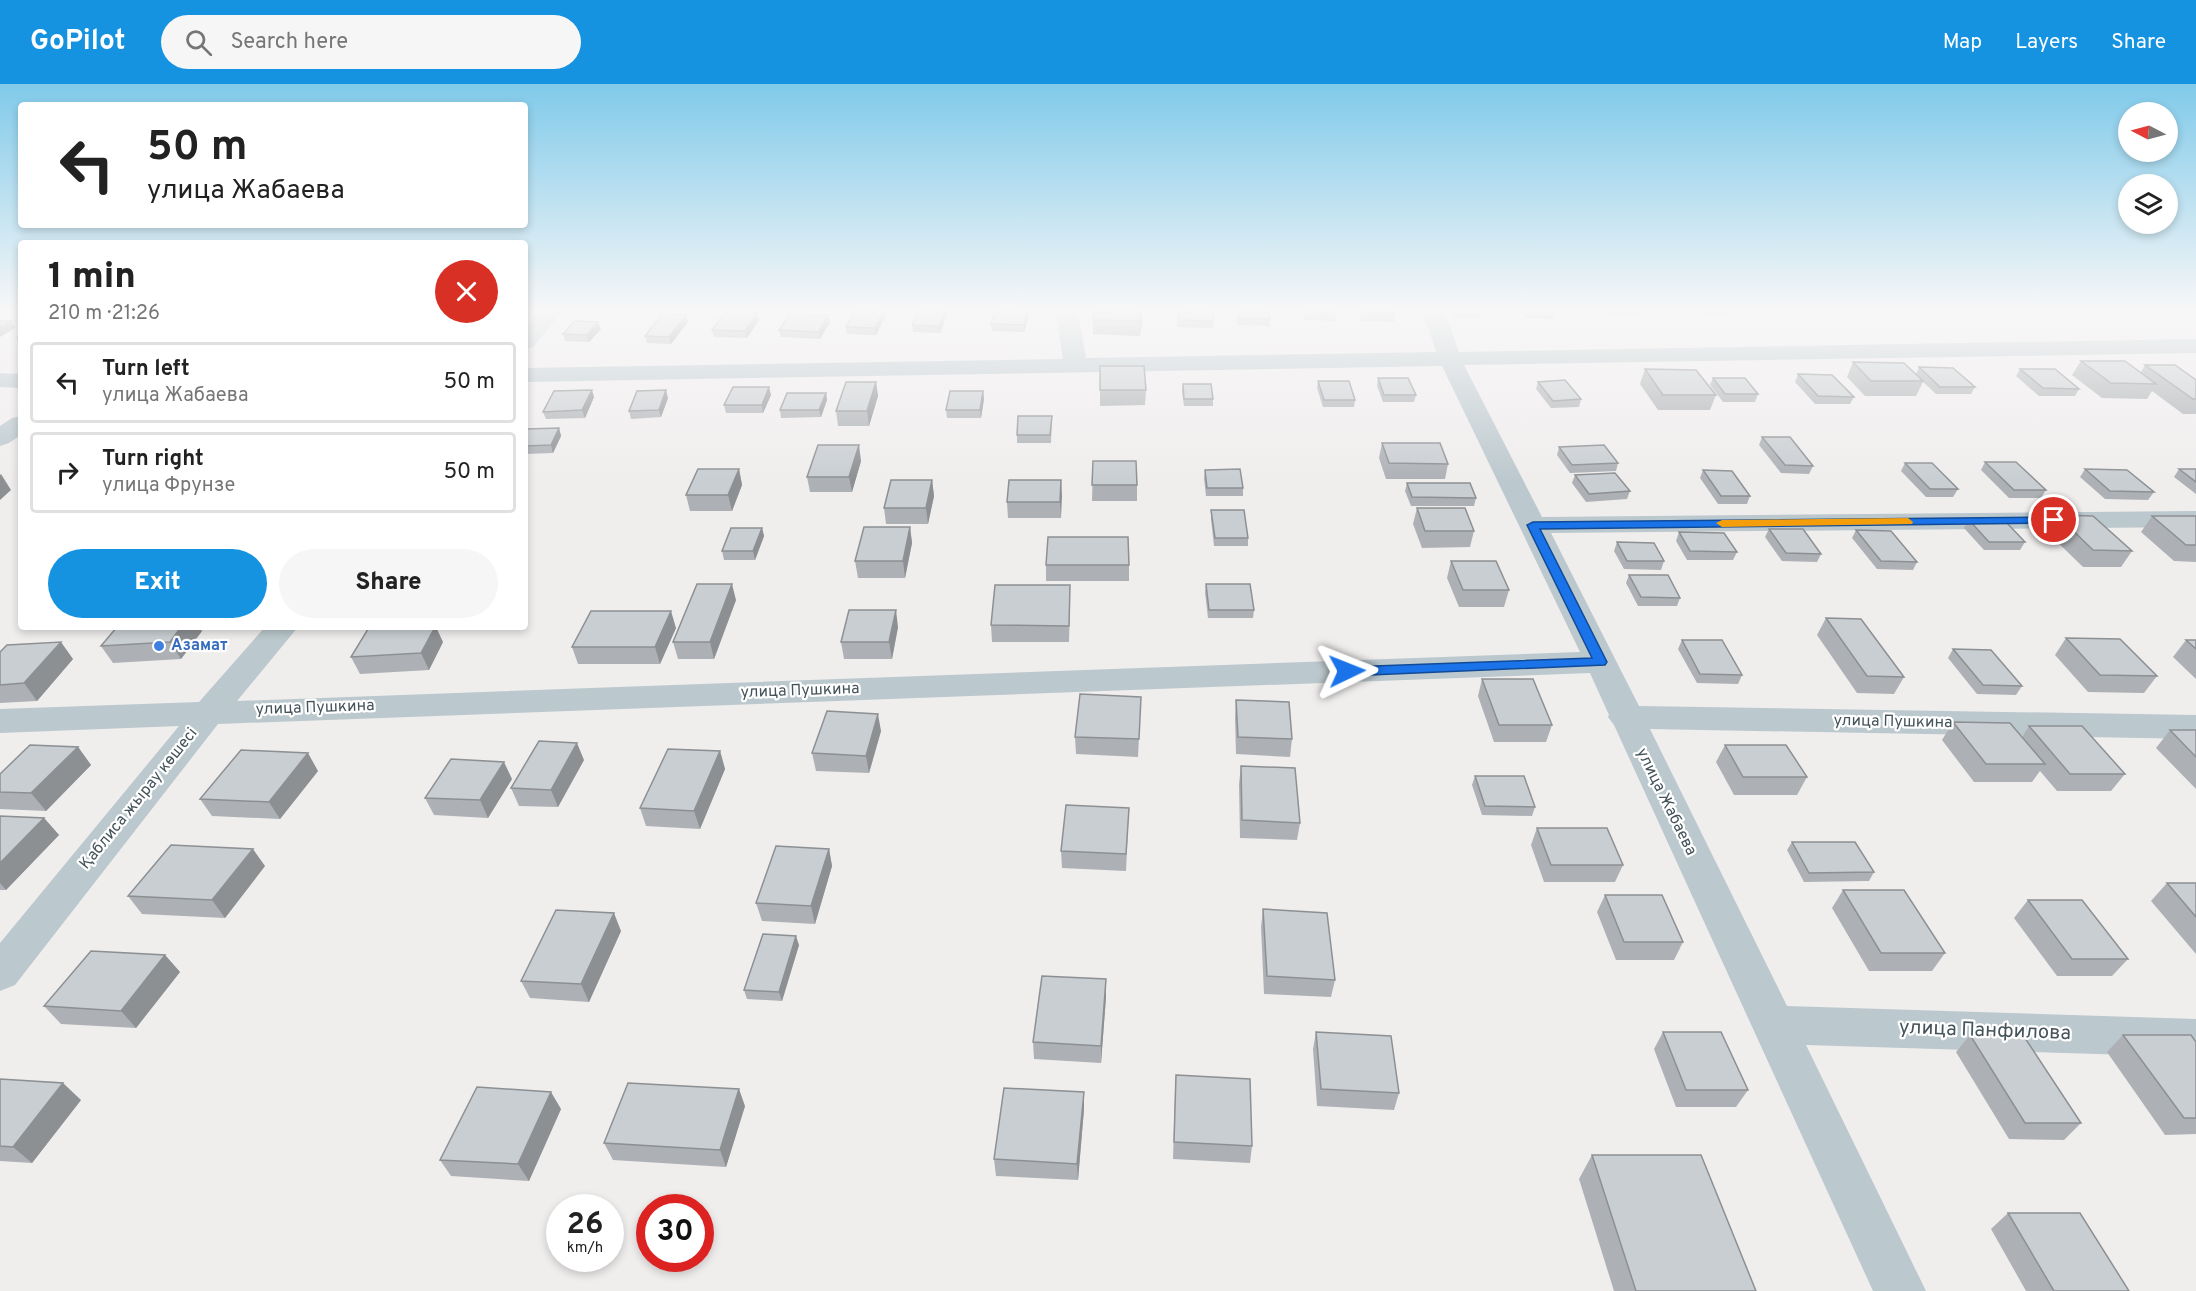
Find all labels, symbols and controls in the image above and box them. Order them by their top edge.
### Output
search box [161,15,581,69]
text: GoPilot [30,24,125,60]
icon: search [182,26,215,59]
text: Search here [230,29,348,56]
text: Map [1943,29,1982,56]
text: Layers [2015,29,2078,56]
text: Share [2111,29,2166,56]
north arrow [2118,102,2178,162]
map controls [2118,102,2178,234]
text: 50 m [147,122,248,175]
icon: left [48,126,126,204]
text: улица Жабаева [147,174,345,208]
button: layers [2118,174,2178,234]
text: 1 min [48,255,136,301]
button: close [435,260,498,323]
text: 210 m · 21:26 [48,301,160,327]
text: Turn left [102,356,190,383]
icon: left [51,366,84,399]
text: 50 m [443,369,495,396]
text: улица Жабаева [102,383,248,409]
text: Turn right [102,446,204,473]
icon: right [51,456,84,489]
text: 50 m [443,459,495,486]
text: улица Фрунзе [102,473,235,499]
pin [2028,494,2079,545]
icon: arrive [2037,503,2070,536]
button: Exit [48,549,267,618]
button: Share [279,549,498,618]
place label: Азамат [171,636,228,656]
marker: Азамат [152,639,166,653]
position arrow [1315,639,1379,703]
street label: улица Пушкина [740,679,860,703]
street label: улица Пушкина [255,696,375,720]
street label: улица Пушкина [1833,711,1953,733]
street label: Қаблиса жырау көшесі [76,724,202,874]
street label: улица Жабаева [1631,745,1701,859]
street label: улица Панфилова [1899,1015,2071,1047]
speed limit sign: 30 [636,1194,714,1272]
text: 26 [567,1207,603,1244]
text: km/h [567,1239,603,1258]

